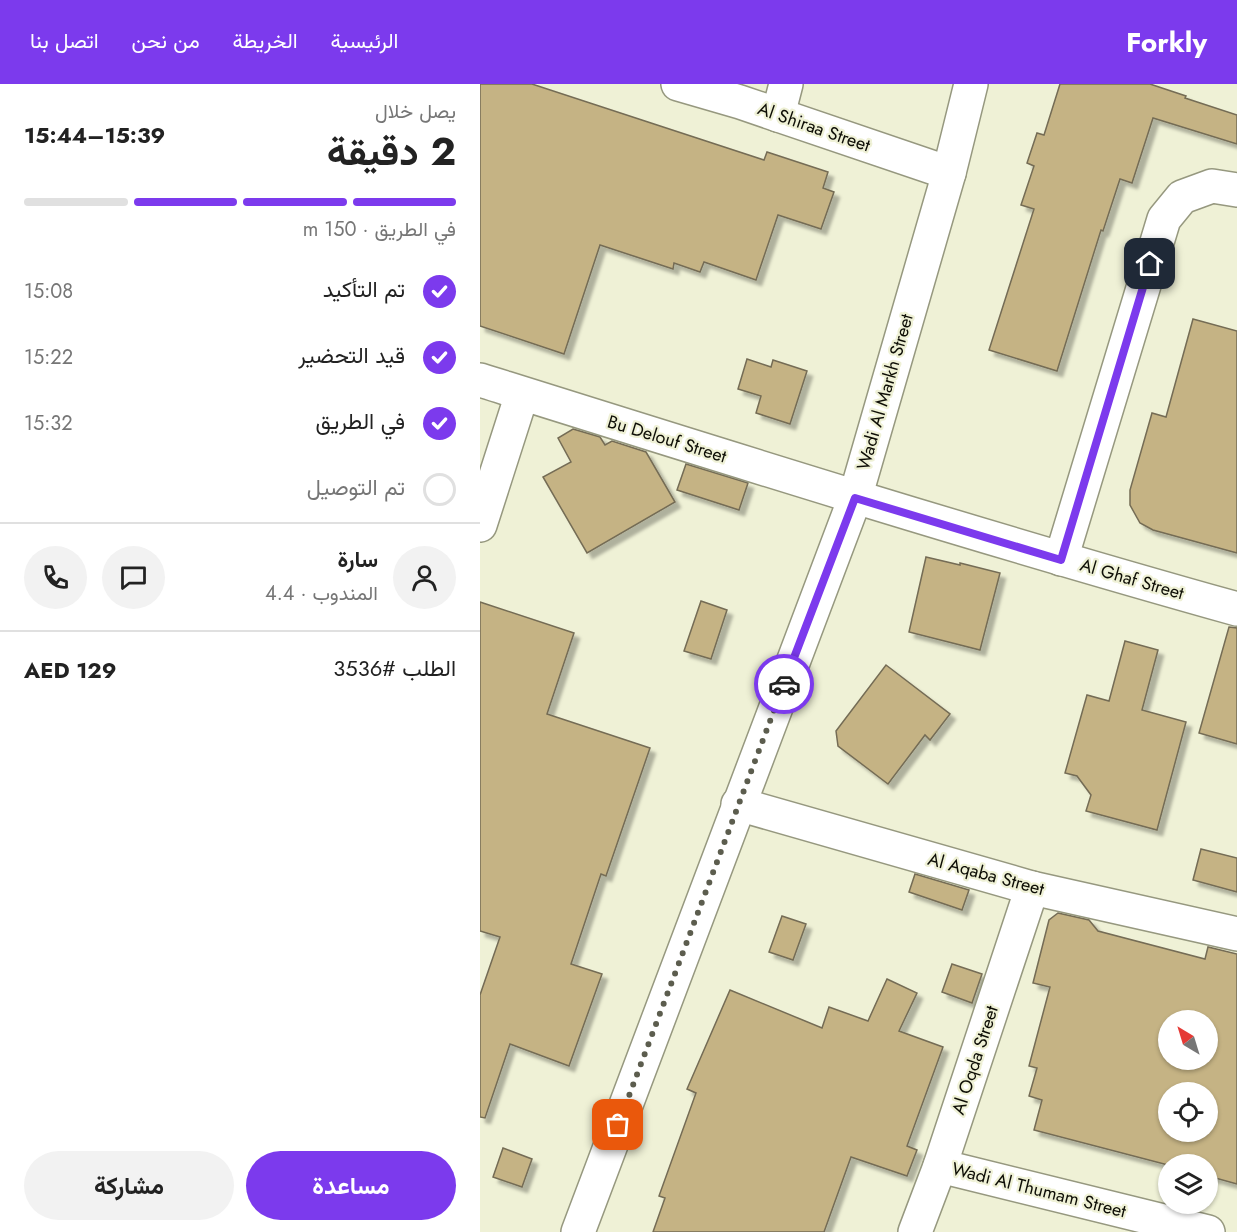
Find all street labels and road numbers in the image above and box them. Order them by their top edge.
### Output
street label: Al Shiraa Street [754,96,874,159]
street label: Wadi Al Markh Street [850,310,920,473]
street label: Bu Delouf Street [604,409,730,470]
street label: Al Ghaf Street [1077,552,1188,606]
street label: Al Aqaba Street [925,846,1048,902]
street label: Al Oqda Street [945,1002,1005,1118]
street label: Wadi Al Thumam Street [949,1156,1130,1224]

